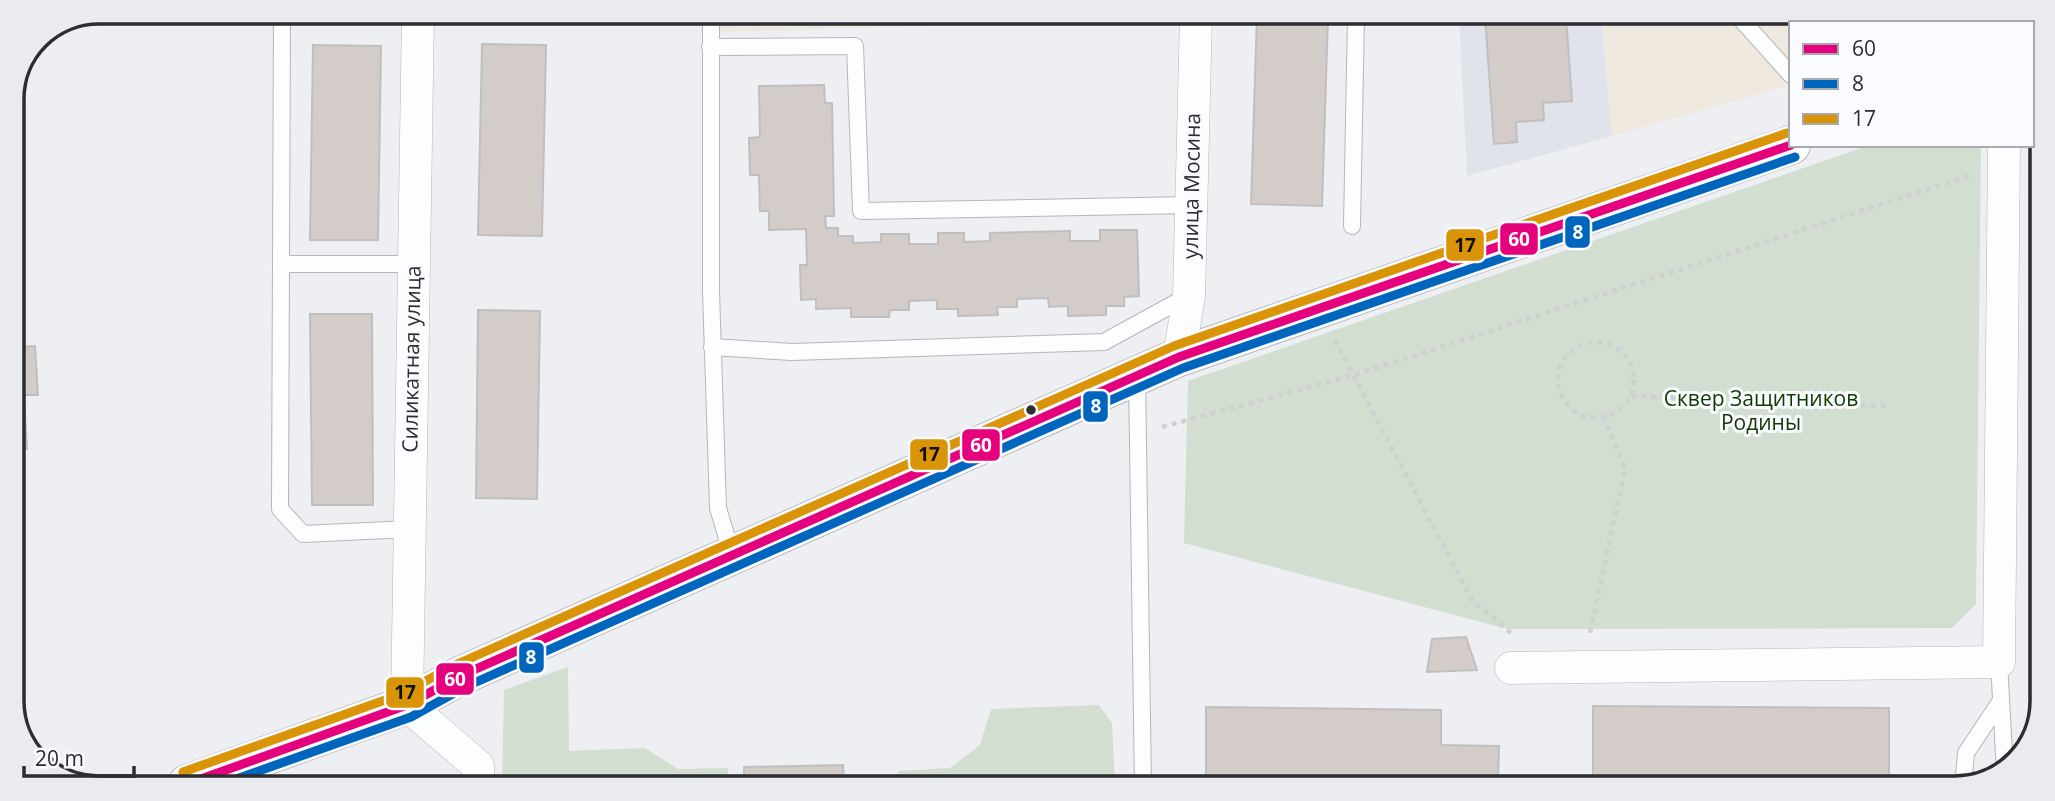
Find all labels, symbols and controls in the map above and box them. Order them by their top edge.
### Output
legend [1789,21,2034,147]
text: 60 [1852,34,1876,62]
text: 8 [1852,69,1864,97]
text: 17 [1852,104,1876,132]
street label: улица Мосина [1176,113,1206,259]
line badge: 8 [1564,215,1591,249]
text: 8 [1573,219,1584,245]
line badge: 60 [1499,222,1539,256]
text: 60 [1508,226,1530,252]
line badge: 17 [1445,228,1485,262]
text: 17 [1454,232,1476,258]
street label: Силикатная улица [395,265,427,453]
park label: Сквер Защитников Родины [1664,384,1858,436]
line badge: 8 [1082,390,1109,423]
text: 8 [1091,393,1102,419]
unlabelled marker [1024,403,1038,417]
line badge: 60 [961,428,1001,462]
text: 60 [970,432,992,458]
line badge: 17 [909,438,949,471]
text: 17 [918,441,940,467]
line badge: 8 [518,641,545,674]
text: 8 [526,644,537,670]
line badge: 60 [435,662,475,696]
text: 60 [444,666,466,692]
line badge: 17 [385,676,425,709]
text: 17 [394,679,416,705]
scale bar [24,734,135,778]
text: 20 m [35,744,84,772]

